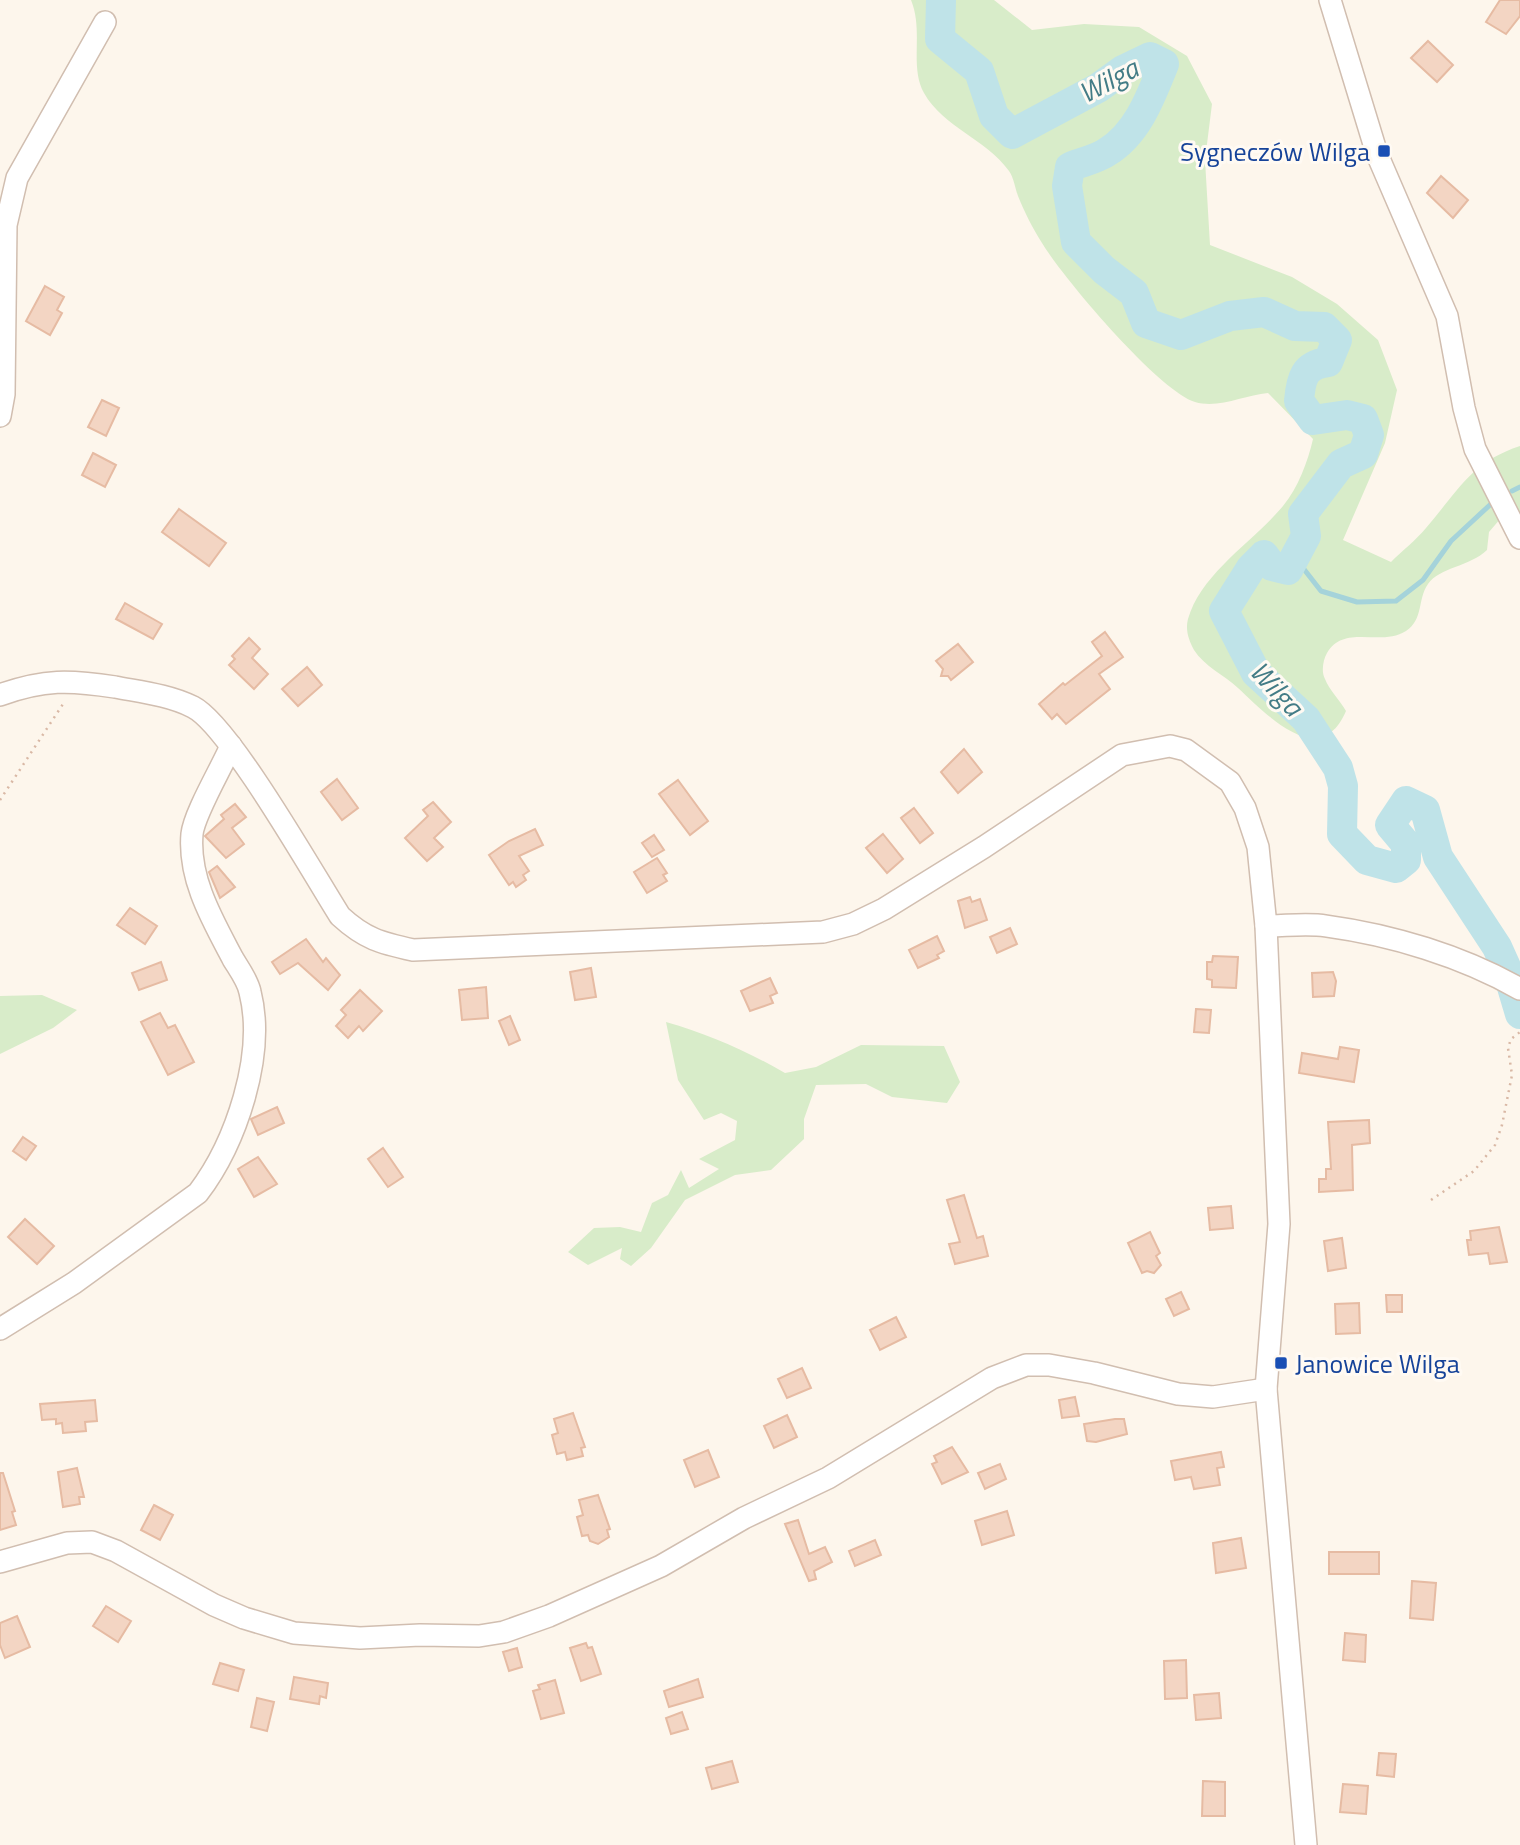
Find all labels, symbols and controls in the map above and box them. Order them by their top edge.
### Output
water label: Wilga [1070,46,1147,114]
place label: Sygneczów Wilga [1180,132,1370,171]
marker: Sygneczów Wilga [1376,143,1392,159]
water label: Wilga [1240,651,1315,727]
place label: Janowice Wilga [1295,1344,1460,1383]
marker: Janowice Wilga [1273,1355,1289,1371]

